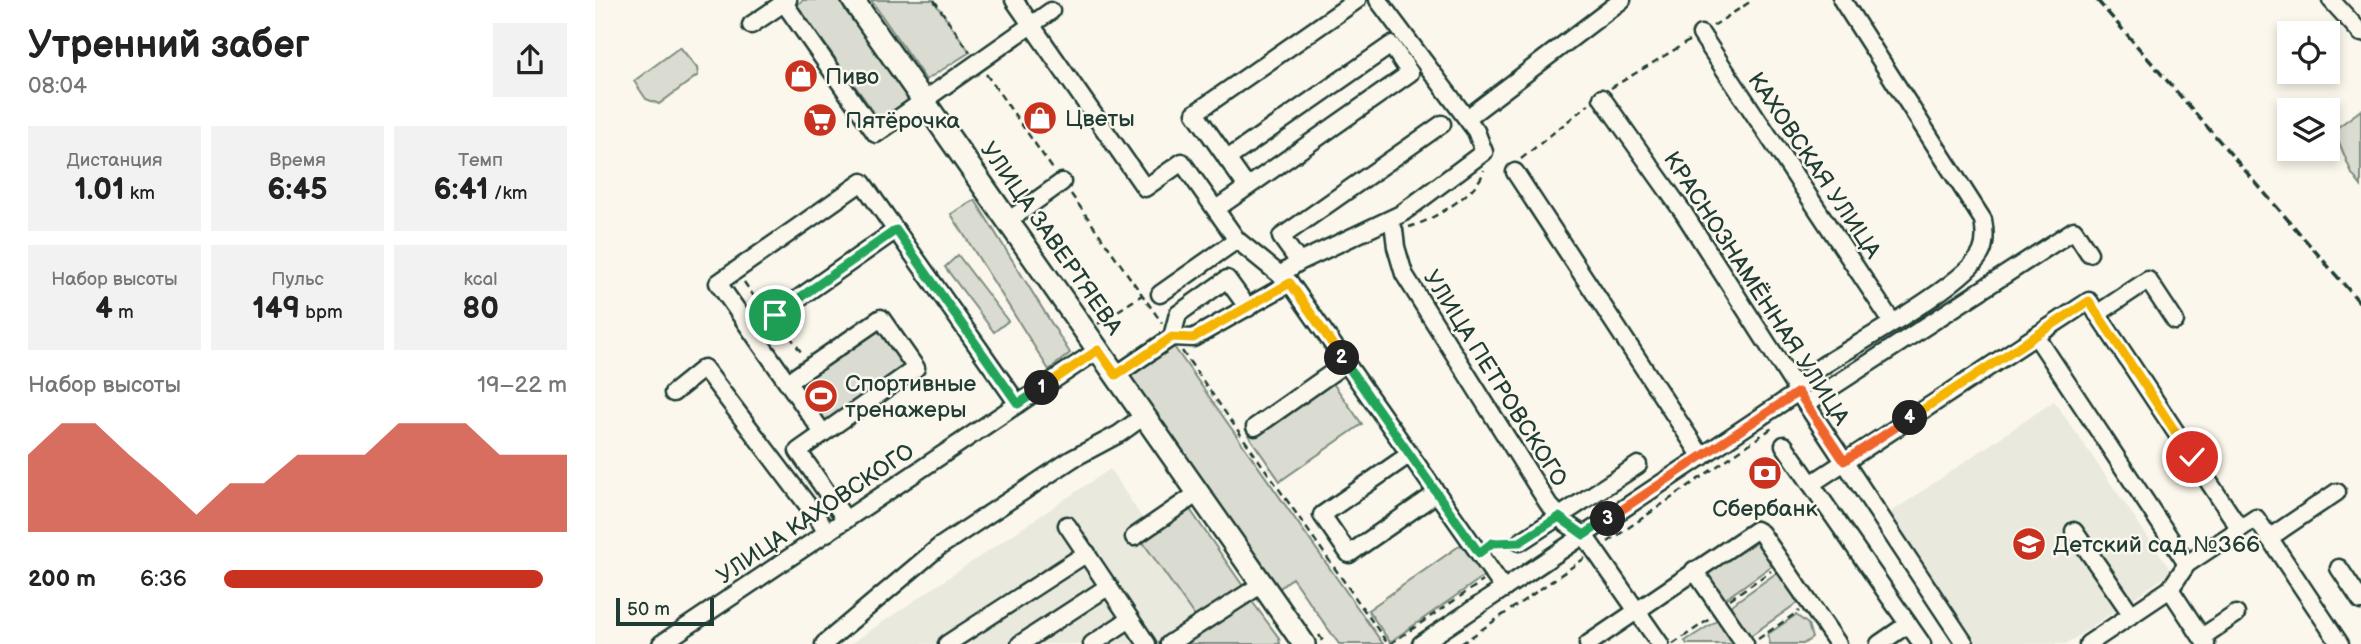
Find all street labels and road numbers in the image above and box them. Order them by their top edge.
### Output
street label: КАХОВСКАЯ УЛИЦА [1742,67,1887,264]
street label: УЛИЦА ЗАВЕРТЯЕВА [974,137,1128,340]
street label: КРАСНОЗНАМЁННАЯ УЛИЦА [1657,147,1855,431]
street label: УЛИЦА ПЕТРОВСКОГО [1417,265,1573,492]
street label: УЛИЦА КАХОВСКОГО [711,437,920,590]

